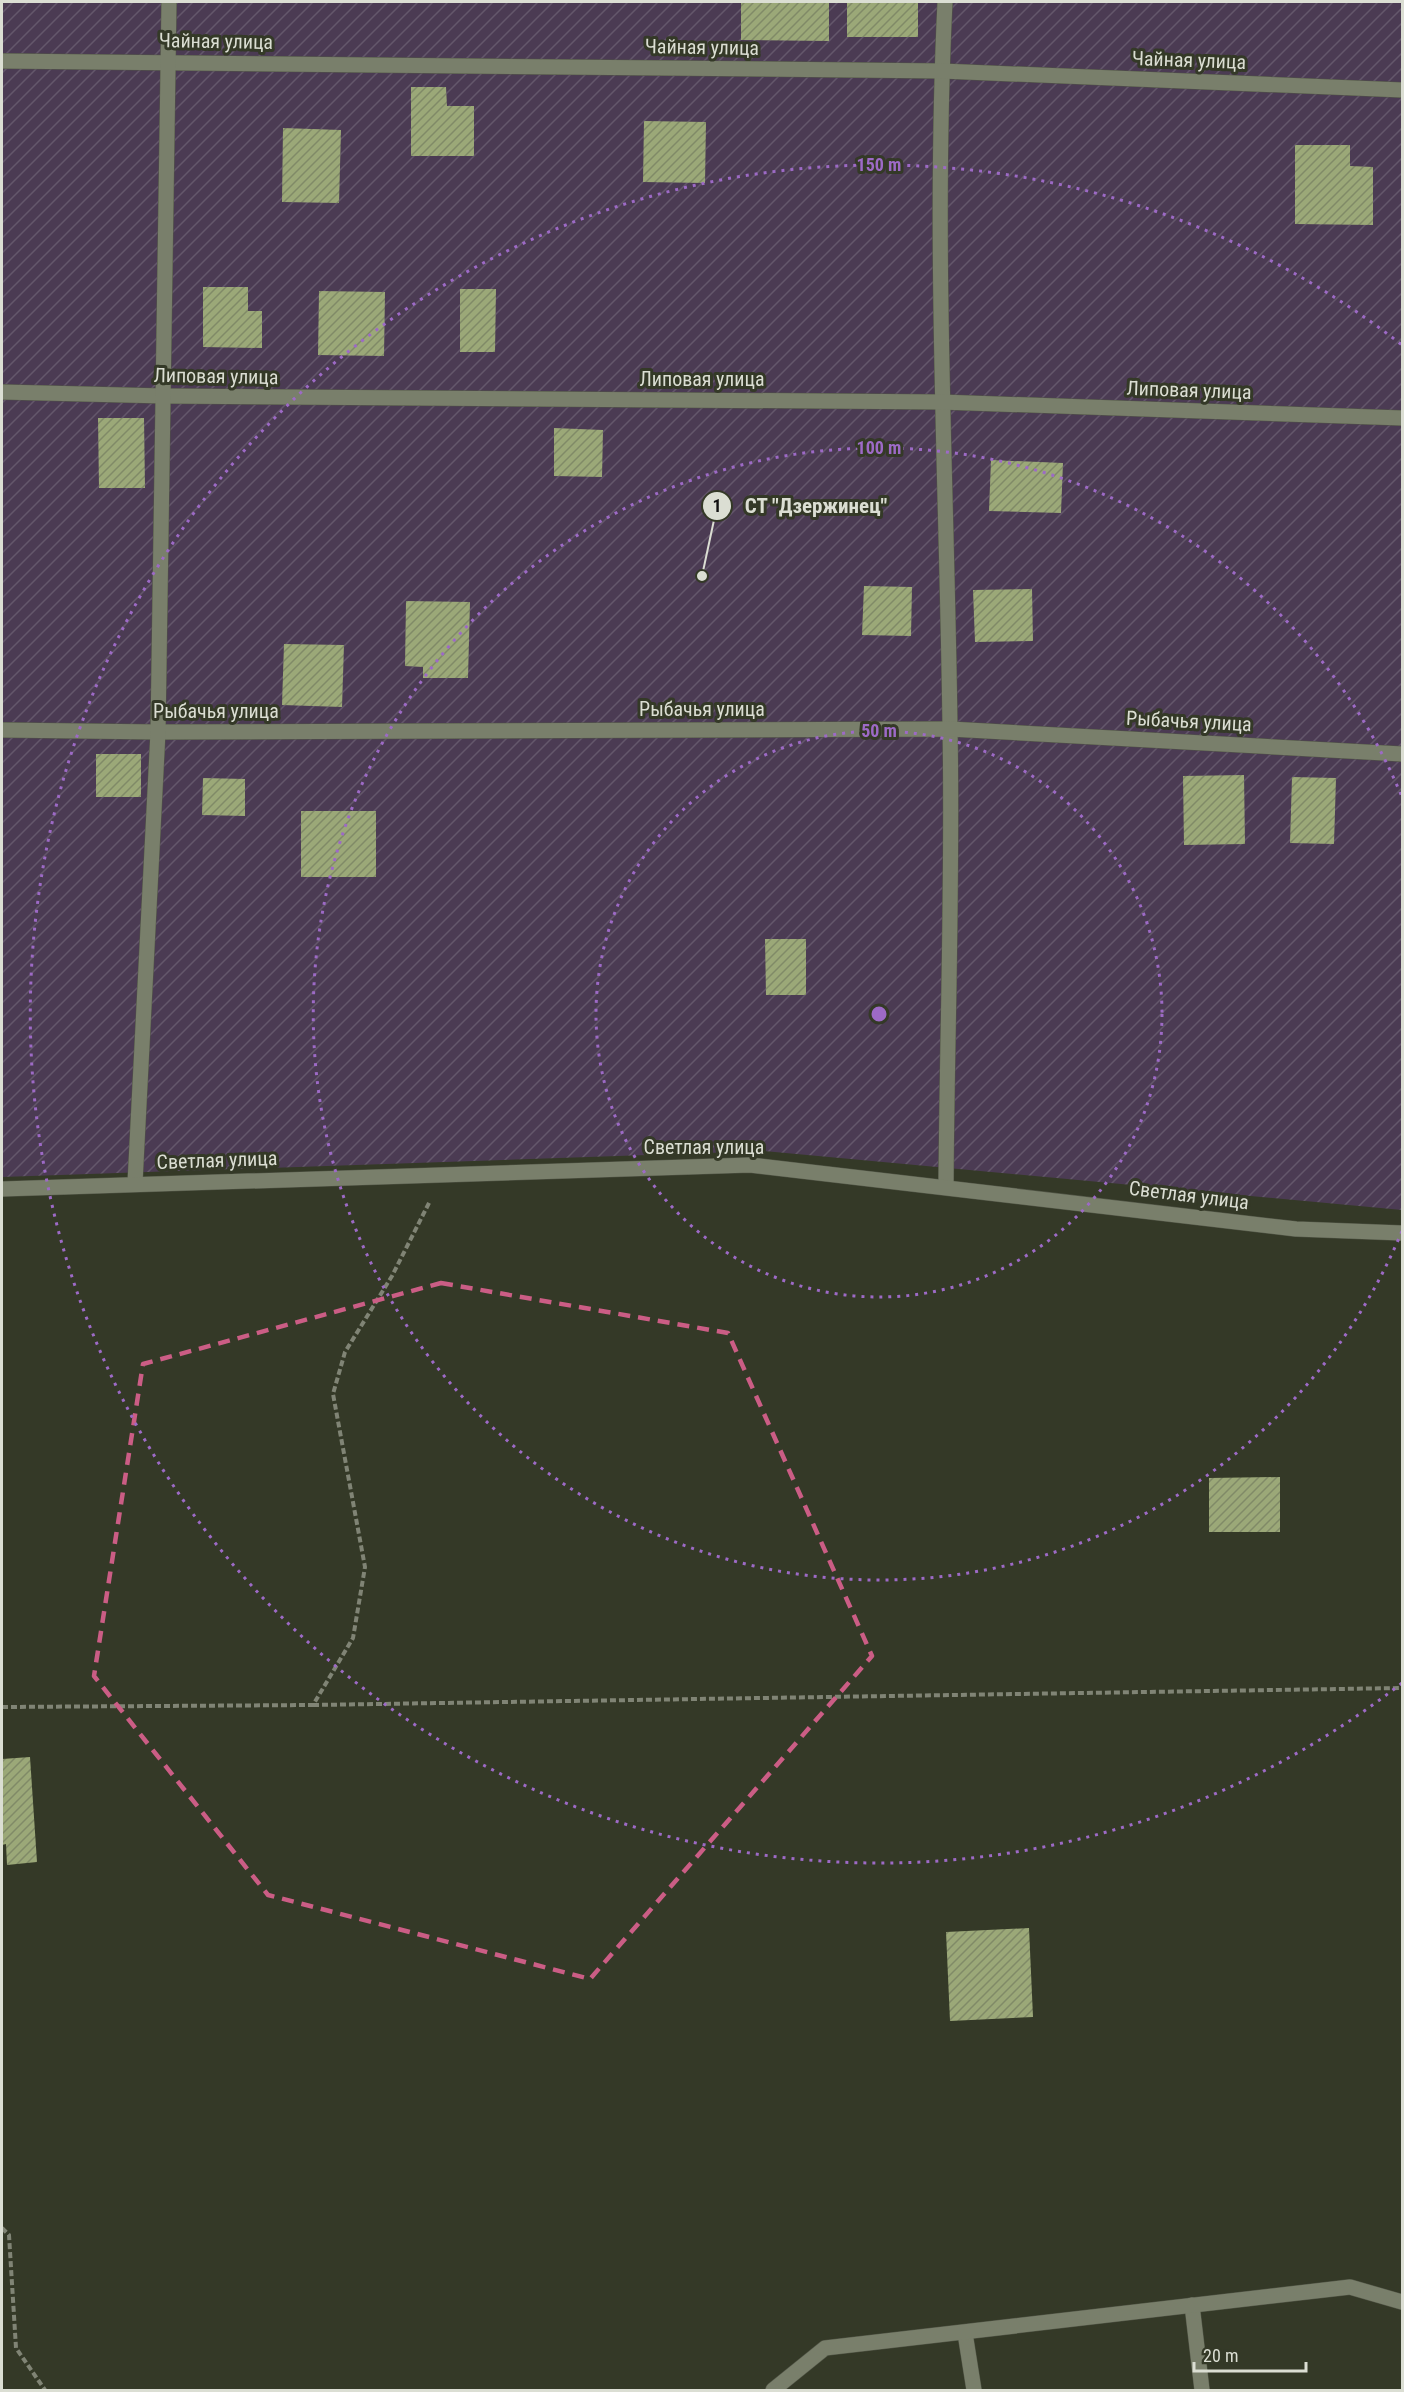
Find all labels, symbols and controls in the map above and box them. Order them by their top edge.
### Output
street label: Чайная улица [159,28,273,54]
street label: Чайная улица [645,34,759,60]
street label: Чайная улица [1132,46,1246,74]
text: 150 m [857,154,901,175]
street label: Липовая улица [153,363,279,389]
street label: Липовая улица [640,367,765,391]
street label: Липовая улица [1126,376,1252,404]
text: 100 m [857,437,901,458]
callout: СТ "Дзержинец" [702,486,899,525]
text: СТ "Дзержинец" [745,494,888,518]
text: 1 [712,495,722,516]
street label: Рыбачья улица [639,697,765,721]
street label: Рыбачья улица [153,699,279,723]
street label: Рыбачья улица [1126,706,1252,736]
text: 50 m [861,720,897,741]
centre of rings [869,1004,889,1024]
street label: Светлая улица [644,1135,764,1159]
street label: Светлая улица [156,1146,278,1174]
street label: Светлая улица [1128,1176,1250,1214]
scale bar [1194,2335,1306,2373]
text: 20 m [1203,2345,1238,2366]

